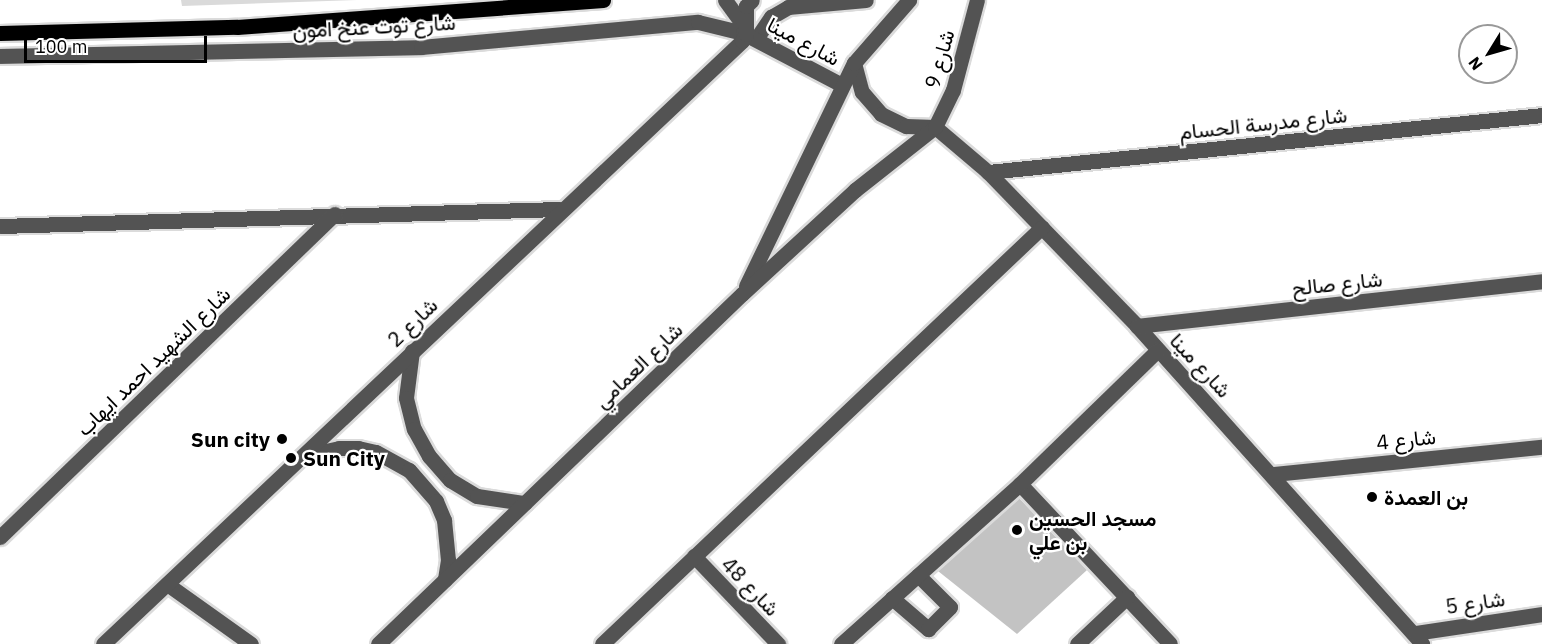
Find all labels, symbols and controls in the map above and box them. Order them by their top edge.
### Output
street label: شارع توت عنخ امون [292,9,456,43]
street label: شارع مينا [763,11,845,71]
scale bar [27,24,210,62]
north arrow [1458,24,1518,84]
street label: شارع 9 [919,27,959,91]
text: 100 m [35,35,87,58]
text: N [1464,53,1487,74]
street label: شارع مدرسة الحسام [1178,102,1348,144]
street label: شارع صالح [1291,266,1383,300]
street label: شارع الشهيد احمد ايهاب [71,281,235,441]
street label: شارع 2 [382,292,442,352]
street label: شارع العمامي [589,317,687,413]
street label: شارع مينا [1165,328,1237,402]
street label: شارع 4 [1375,423,1437,455]
place label: Sun city [191,426,270,452]
marker: Sun city [275,432,289,446]
place label: Sun City [303,445,385,471]
marker: Sun City [284,451,298,465]
place label: بن العمدة [1384,484,1468,510]
marker: بن العمدة [1365,490,1379,504]
place label: مسجد الحسين بن علي [1029,505,1156,555]
marker: مسجد الحسين بن علي [1010,523,1024,537]
street label: شارع 48 [717,551,785,621]
street label: شارع 5 [1444,585,1506,619]

